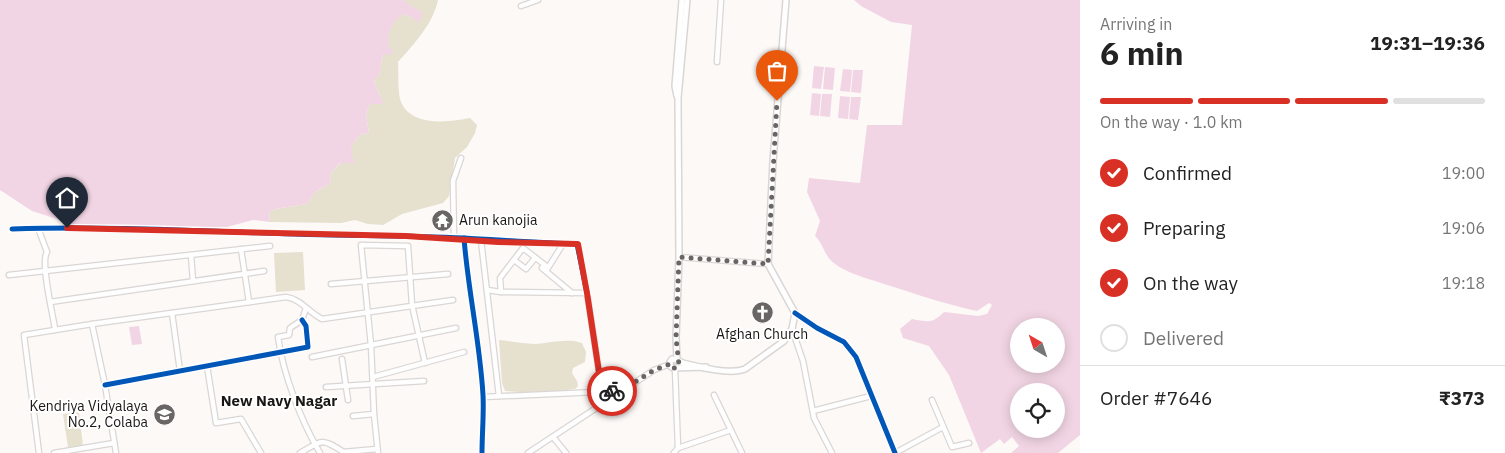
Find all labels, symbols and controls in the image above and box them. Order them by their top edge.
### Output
text: Arriving in [1100,14,1172,34]
text: 19:31–19:36 [1370,31,1485,55]
text: 6 min [1100,32,1184,74]
pin [756,50,798,101]
icon: bag [763,57,791,85]
text: On the way · 1.0 km [1100,112,1243,132]
icon: check [1100,159,1128,187]
text: Confirmed [1143,161,1232,185]
text: 19:00 [1442,163,1485,183]
pin [46,177,88,228]
icon: home [53,184,81,212]
temple icon: Arun kanojia [431,208,455,232]
place label: Arun kanojia [459,211,538,229]
icon: check [1100,214,1128,242]
text: Preparing [1143,216,1225,240]
text: 19:06 [1442,218,1485,238]
icon: check [1100,269,1128,297]
text: On the way [1143,271,1238,295]
text: 19:18 [1442,273,1485,293]
church icon: Afghan Church [750,300,774,324]
north arrow [1010,318,1065,372]
map controls [1010,318,1065,438]
place label: Afghan Church [716,325,808,343]
text: Delivered [1143,326,1224,350]
courier [587,366,637,416]
icon: bike [598,377,626,405]
button: locate [1010,383,1065,438]
text: Order #7646 [1100,386,1212,410]
text: ₹373 [1439,386,1485,410]
district label: New Navy Nagar [221,391,337,410]
place label: Kendriya Vidyalaya No.2, Colaba [30,397,149,431]
school or university icon: Kendriya Vidyalaya No.2, Colaba [152,402,176,426]

